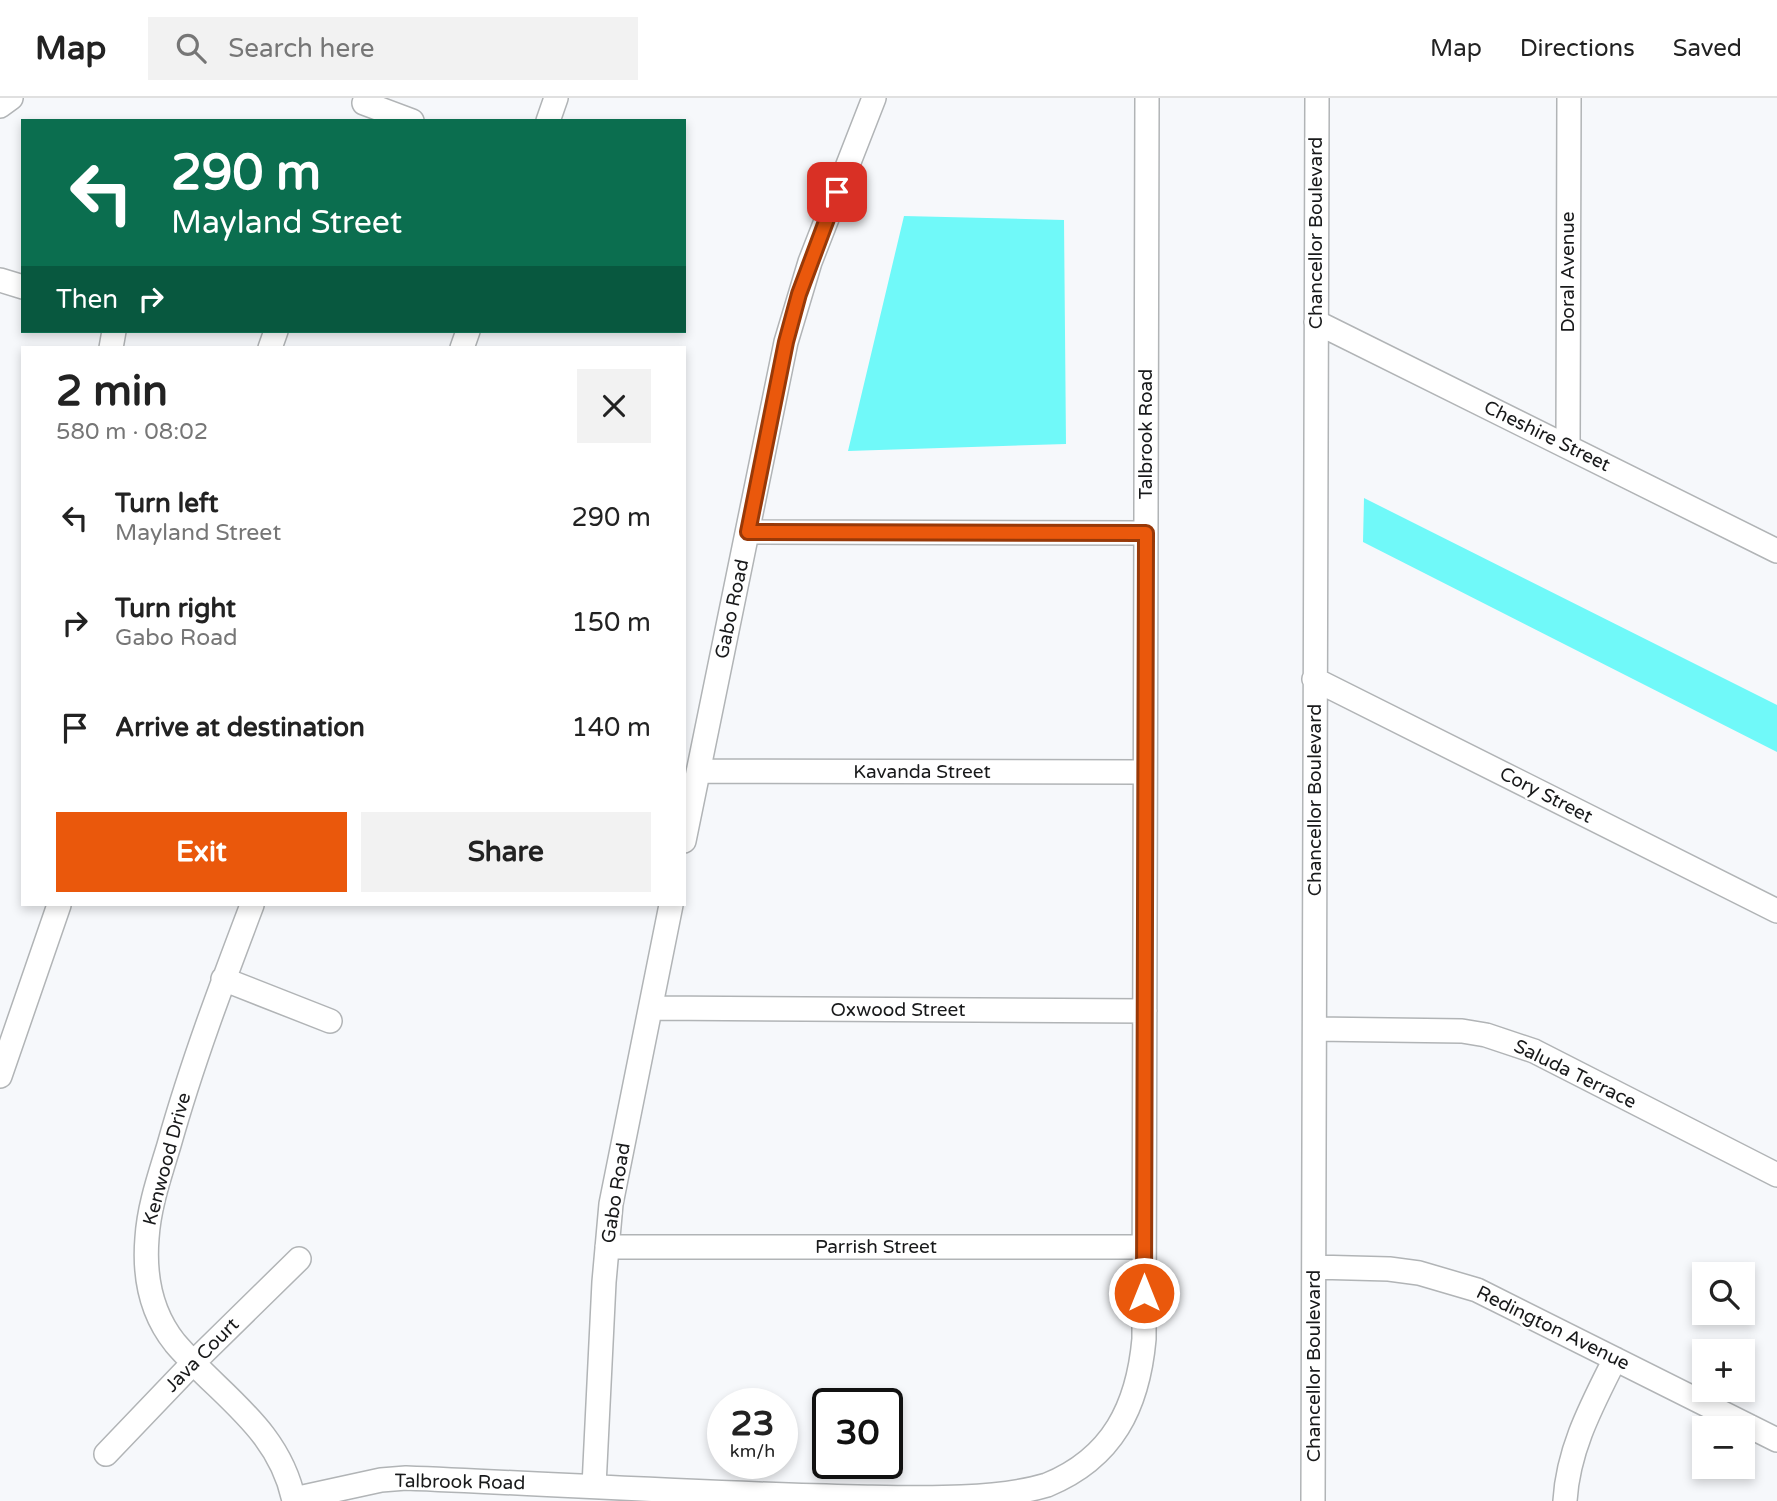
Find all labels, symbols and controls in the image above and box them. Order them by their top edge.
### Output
search box [148,17,638,80]
text: Map [35,29,106,68]
icon: search [172,29,210,67]
text: Search here [228,33,374,64]
text: Map [1430,34,1482,63]
text: Directions [1520,34,1635,63]
text: Saved [1673,34,1742,63]
street label: Chancellor Boulevard [1305,137,1327,329]
text: 290 m [171,144,321,203]
icon: left [56,147,147,238]
pin [807,162,867,222]
icon: arrive [818,173,856,211]
text: Mayland Street [171,204,402,242]
street label: Doral Avenue [1557,211,1579,333]
icon: right [132,280,170,318]
text: Then [56,284,118,315]
text: 2 min [56,366,168,417]
button: close [577,369,651,443]
street label: Talbrook Road [1135,369,1157,499]
street label: Cheshire Street [1480,396,1614,476]
text: 580 m · 08:02 [56,418,208,446]
text: Turn left [115,488,218,519]
icon: left [56,499,94,537]
text: 290 m [571,502,651,533]
text: Mayland Street [115,519,281,547]
street label: Gabo Road [711,557,753,661]
text: Turn right [115,593,236,624]
icon: right [56,604,94,642]
text: 150 m [571,607,651,638]
text: Gabo Road [115,624,238,652]
street label: Chancellor Boulevard [1304,704,1326,896]
icon: arrive [56,709,94,747]
text: Arrive at destination [115,712,365,743]
text: 140 m [571,712,651,743]
street label: Kavanda Street [853,761,991,783]
street label: Cory Street [1496,762,1596,828]
button: Exit [56,812,347,892]
button: Share [361,812,651,892]
street label: Oxwood Street [830,999,966,1021]
street label: Saluda Terrace [1510,1035,1640,1113]
street label: Kenwood Drive [139,1090,195,1228]
street label: Gabo Road [597,1141,635,1245]
street label: Parrish Street [815,1236,937,1258]
position arrow [1107,1256,1181,1330]
map controls [1692,1262,1755,1479]
button: search [1692,1262,1755,1325]
street label: Chancellor Boulevard [1303,1270,1325,1462]
street label: Redington Avenue [1473,1281,1633,1375]
street label: Java Court [160,1313,244,1397]
button: + [1692,1339,1755,1402]
speed limit sign: 30 [812,1388,903,1479]
text: 23 [731,1403,774,1445]
button: − [1692,1416,1755,1479]
text: km/h [730,1440,775,1462]
street label: Talbrook Road [395,1470,525,1494]

